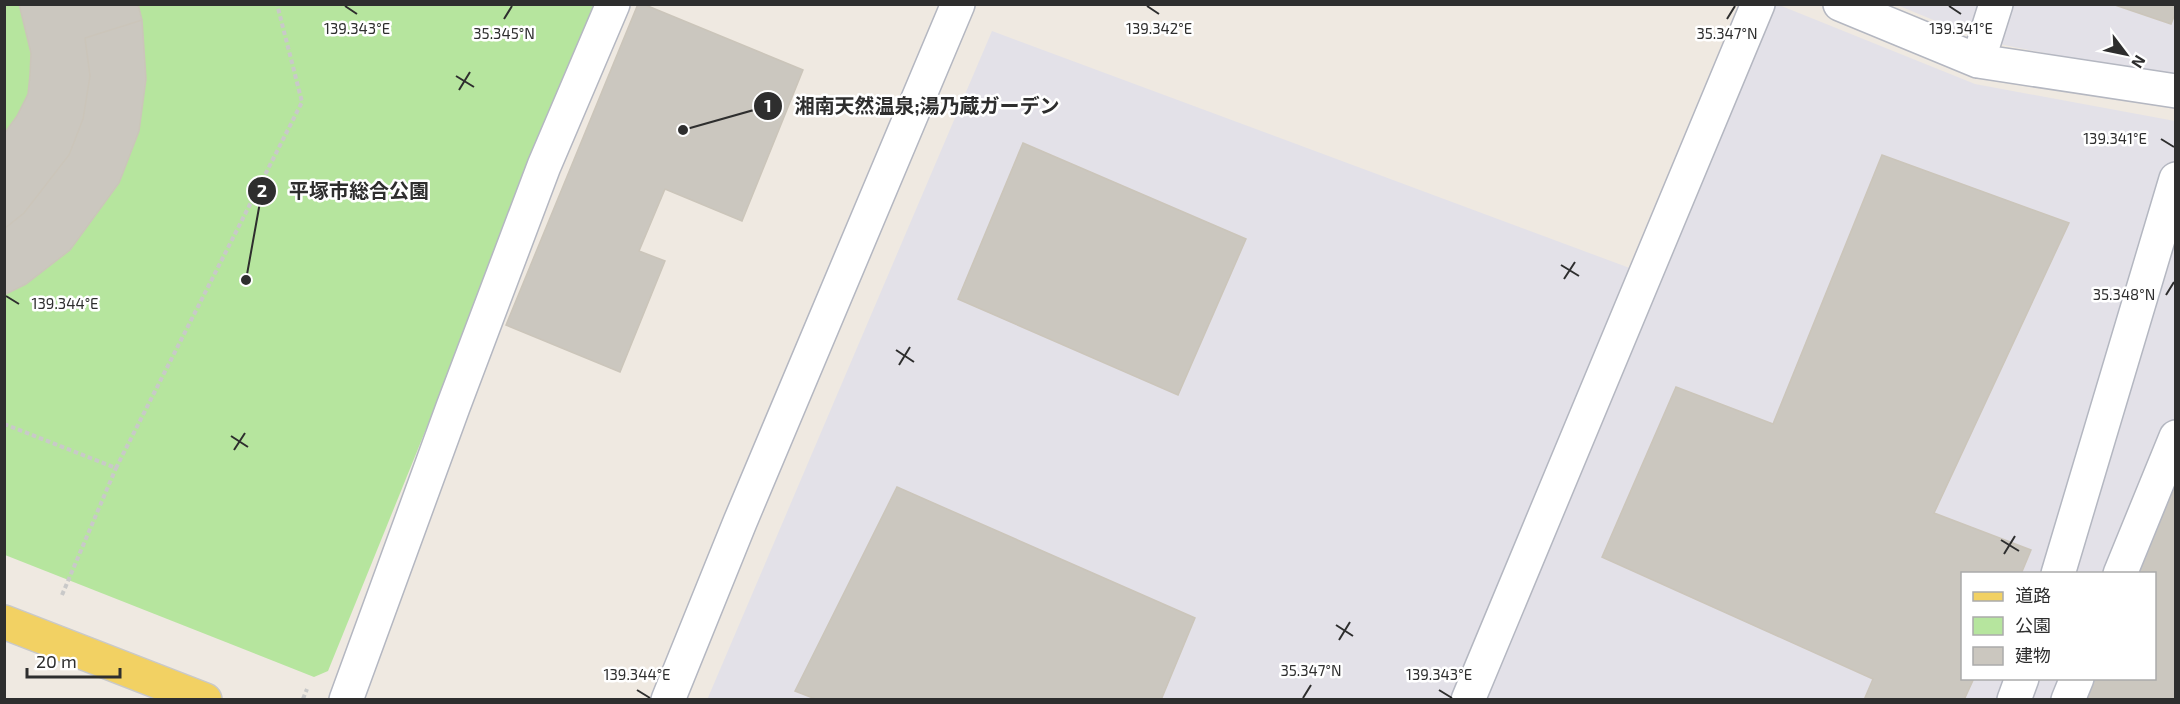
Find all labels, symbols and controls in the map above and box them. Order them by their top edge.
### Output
text: 139.343°E [324,19,390,37]
text: 139.342°E [1126,19,1192,37]
text: 139.341°E [1929,19,1993,37]
text: 35.345°N [473,24,535,42]
text: 35.347°N [1696,24,1758,42]
north arrow [2096,24,2156,84]
text: N [2128,52,2150,72]
callout: 湘南天然温泉;湯乃蔵ガーデン [753,87,1072,125]
text: 湘南天然温泉;湯乃蔵ガーデン [794,93,1060,117]
text: 1 [764,94,772,116]
text: 139.341°E [2083,129,2147,147]
callout: 平塚市総合公園 [247,172,441,210]
text: 平塚市総合公園 [289,178,429,202]
text: 2 [257,179,267,201]
text: 35.348°N [2093,285,2155,303]
text: 139.344°E [32,294,98,312]
legend [1961,572,2156,680]
text: 道路 [2015,584,2051,606]
text: 公園 [2015,614,2051,636]
scale bar [27,641,120,679]
text: 建物 [2015,644,2051,666]
text: 20 m [36,650,77,672]
text: 35.347°N [1280,661,1342,679]
text: 139.344°E [604,665,670,683]
text: 139.343°E [1406,665,1472,683]

